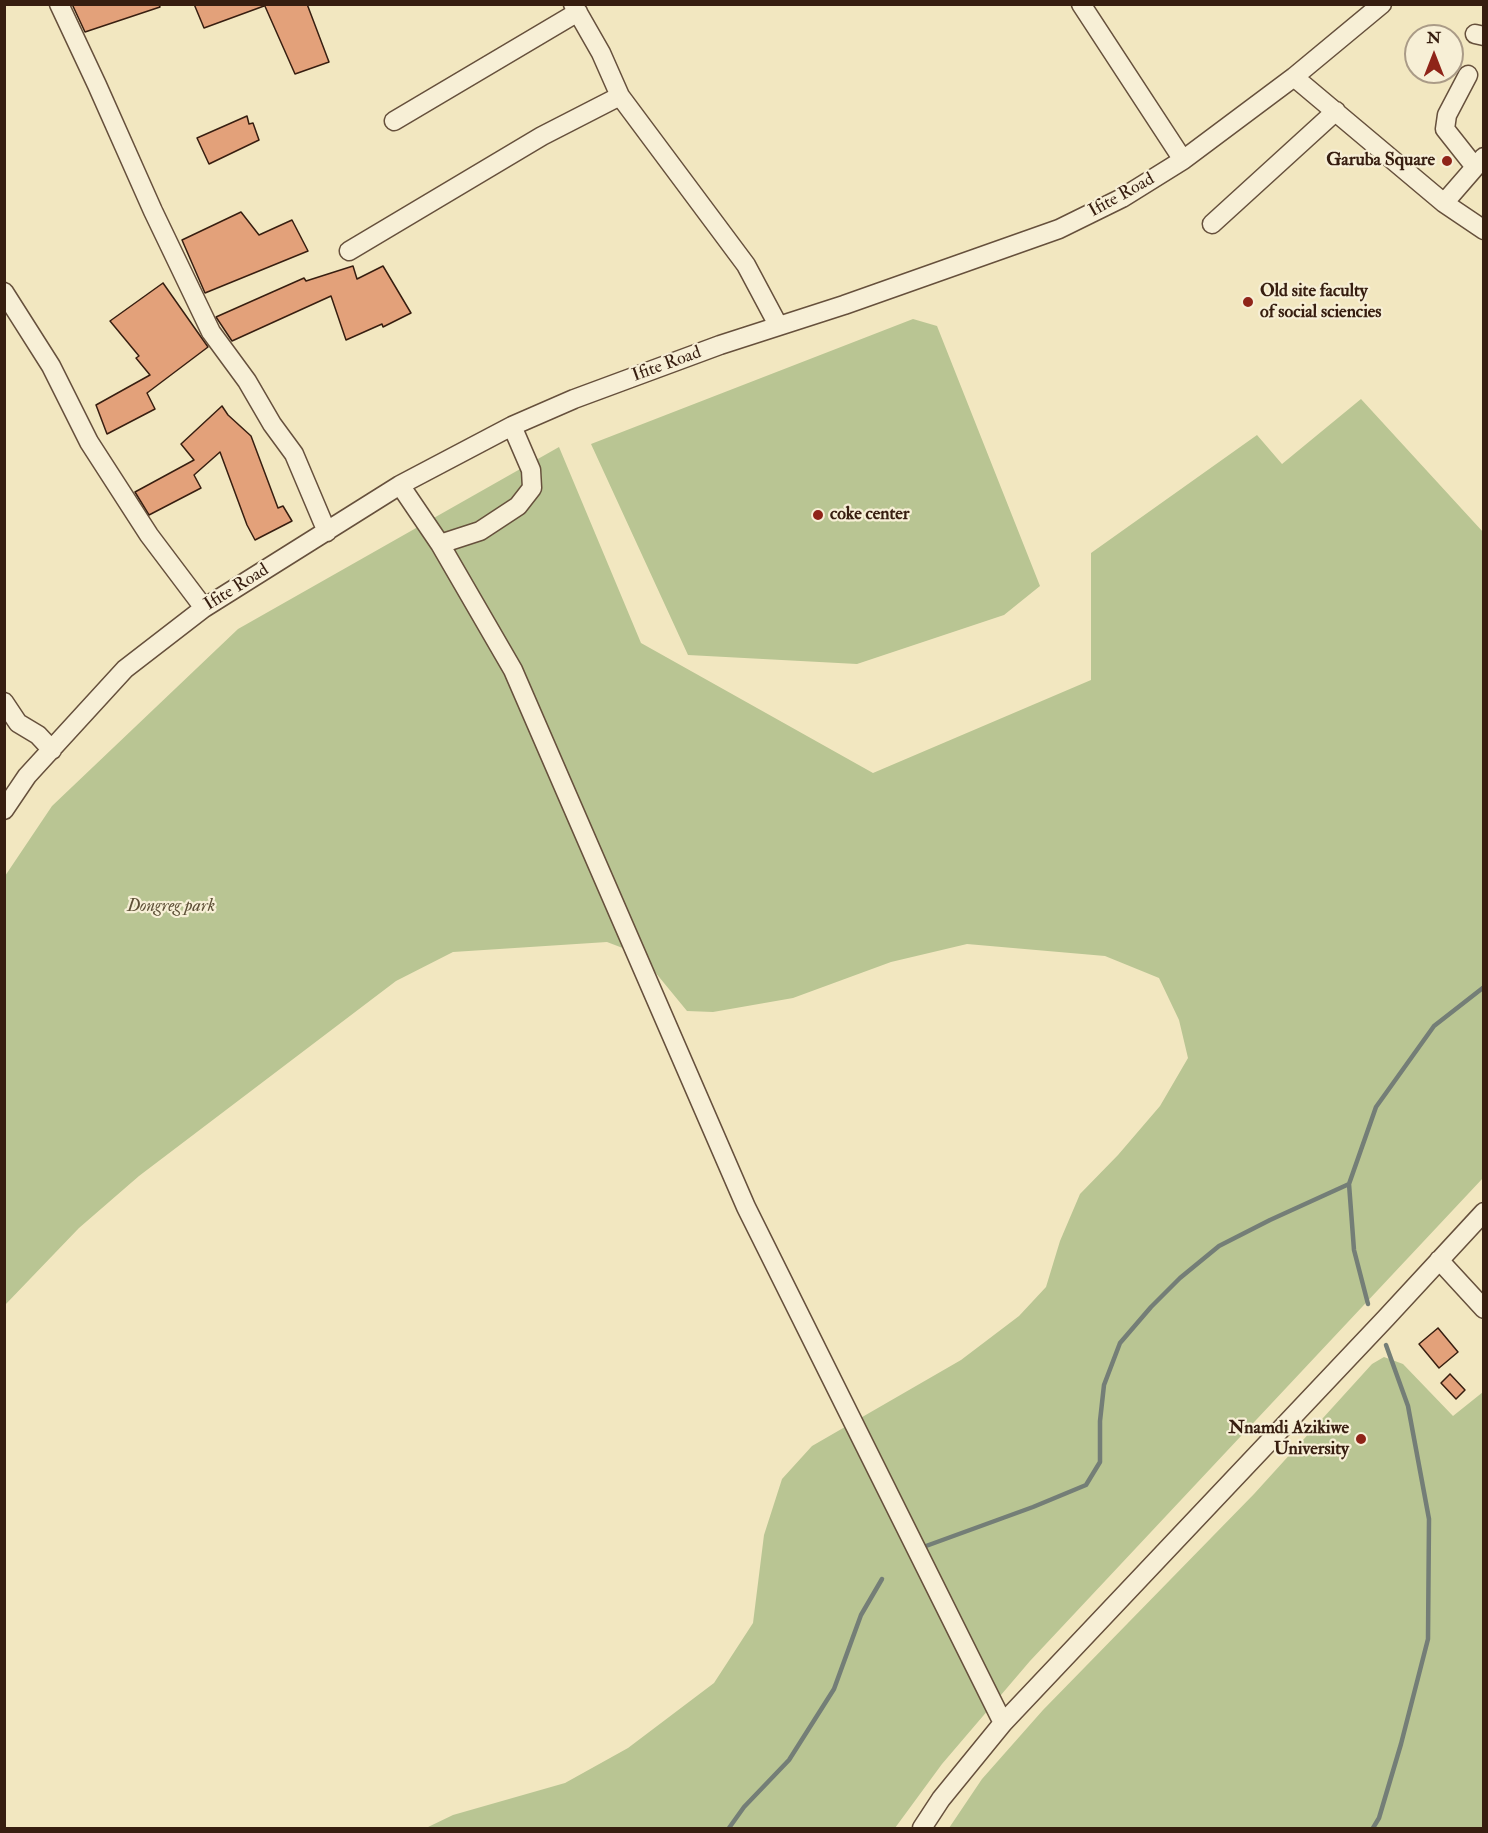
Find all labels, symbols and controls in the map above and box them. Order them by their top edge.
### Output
north arrow [1404,24,1464,84]
text: N [1427,28,1441,48]
place label: Garuba Square [1326,150,1435,172]
marker: Garuba Square [1440,154,1454,168]
street label: Ifite Road [1085,169,1159,223]
place label: Old site faculty of social sciencies [1260,281,1382,324]
marker: Old site faculty of social sciencies [1241,295,1255,309]
street label: Ifite Road [630,343,704,387]
place label: coke center [830,504,909,526]
marker: coke center [811,508,825,522]
street label: Ifite Road [201,560,273,616]
park label: Dongreg park [127,896,215,918]
place label: Nnamdi Azikiwe University [1229,1418,1349,1460]
marker: Nnamdi Azikiwe University [1354,1432,1368,1446]

